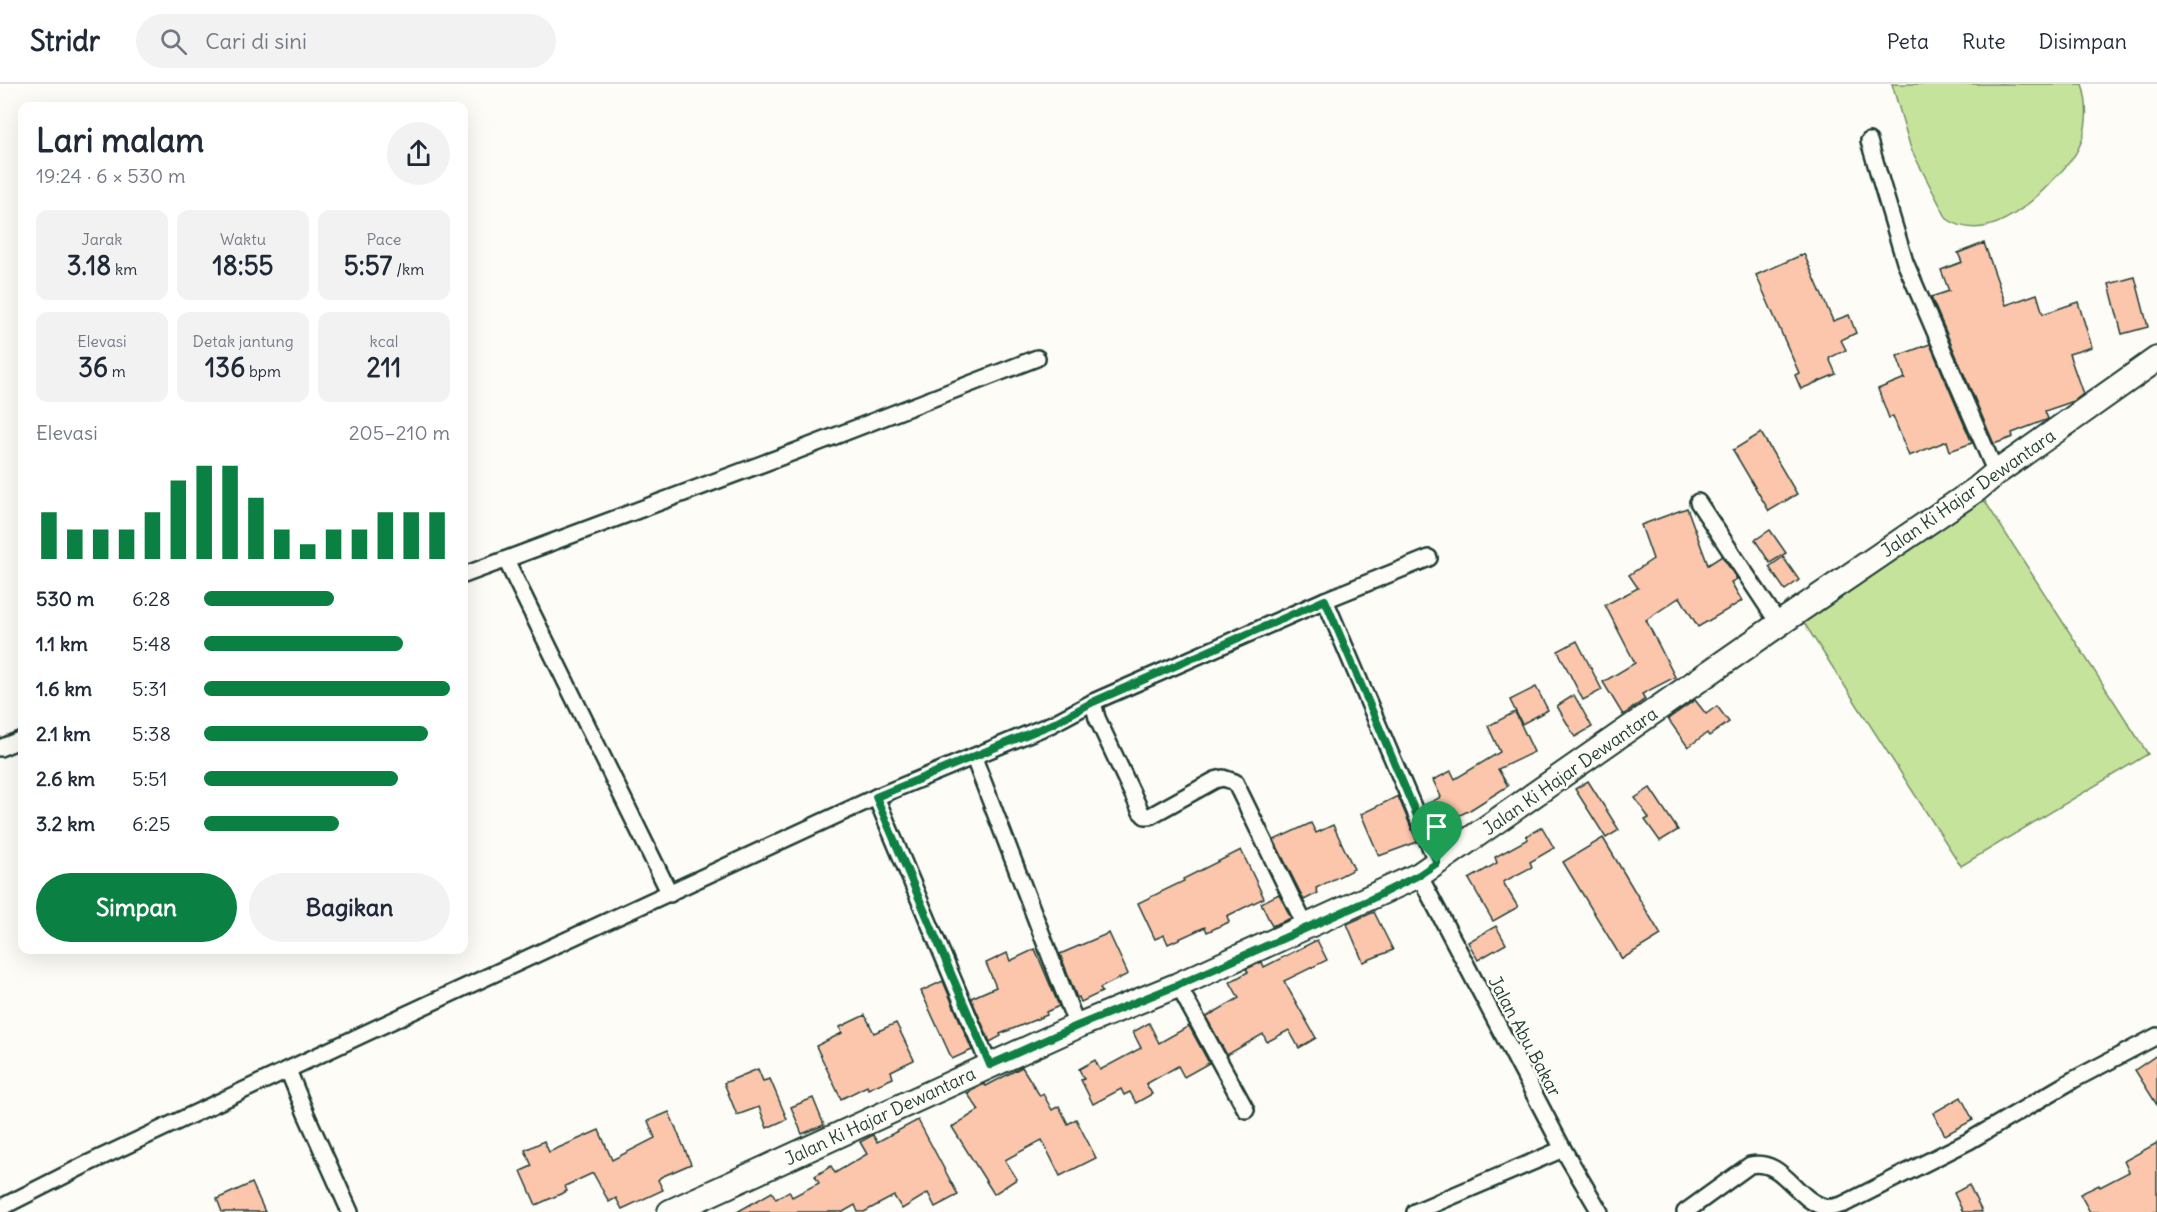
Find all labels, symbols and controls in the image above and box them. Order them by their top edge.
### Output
search box [136,14,556,68]
text: Stridr [30,23,100,59]
icon: search [157,25,190,58]
text: Cari di sini [205,27,307,55]
text: Peta [1887,28,1929,55]
text: Rute [1962,28,2006,55]
text: Disimpan [2039,28,2127,55]
text: Lari malam [36,119,204,161]
button: share [387,122,450,185]
text: 19:24 · 6 × 530 m [36,163,186,188]
text: Jarak [82,229,122,249]
text: Waktu [220,229,266,249]
text: Pace [367,229,401,249]
text: 3.18 [67,249,111,282]
text: 18:55 [212,249,274,282]
text: 5:57 [344,249,392,282]
text: km [111,259,137,279]
text: /km [392,259,424,279]
text: Elevasi [77,331,127,351]
text: Detak jantung [192,331,294,351]
text: kcal [370,331,398,351]
text: 36 [78,351,108,384]
text: 136 [205,351,245,384]
text: 211 [367,351,401,384]
text: m [108,361,126,381]
text: bpm [245,361,281,381]
text: Elevasi [36,420,98,445]
text: 205–210 m [349,420,450,445]
street label: Jalan Ki Hajar Dewantara [1876,424,2060,562]
text: 530 m [36,586,94,611]
text: 6:28 [132,586,171,611]
text: 1.1 km [36,631,88,656]
text: 5:48 [132,631,171,656]
text: 1.6 km [36,676,92,701]
text: 5:31 [132,676,167,701]
street label: Jalan Ki Hajar Dewantara [1478,702,1662,840]
text: 2.1 km [36,721,91,746]
text: 5:38 [132,721,171,746]
text: 2.6 km [36,766,95,791]
text: 5:51 [132,766,167,791]
pin [1411,801,1462,863]
icon: arrive [1420,810,1453,843]
text: 3.2 km [36,811,95,836]
text: 6:25 [132,811,171,836]
button: Simpan [36,873,237,942]
button: Bagikan [249,873,450,942]
street label: Jalan Abu Bakar [1484,972,1567,1101]
street label: Jalan Ki Hajar Dewantara [781,1062,979,1170]

